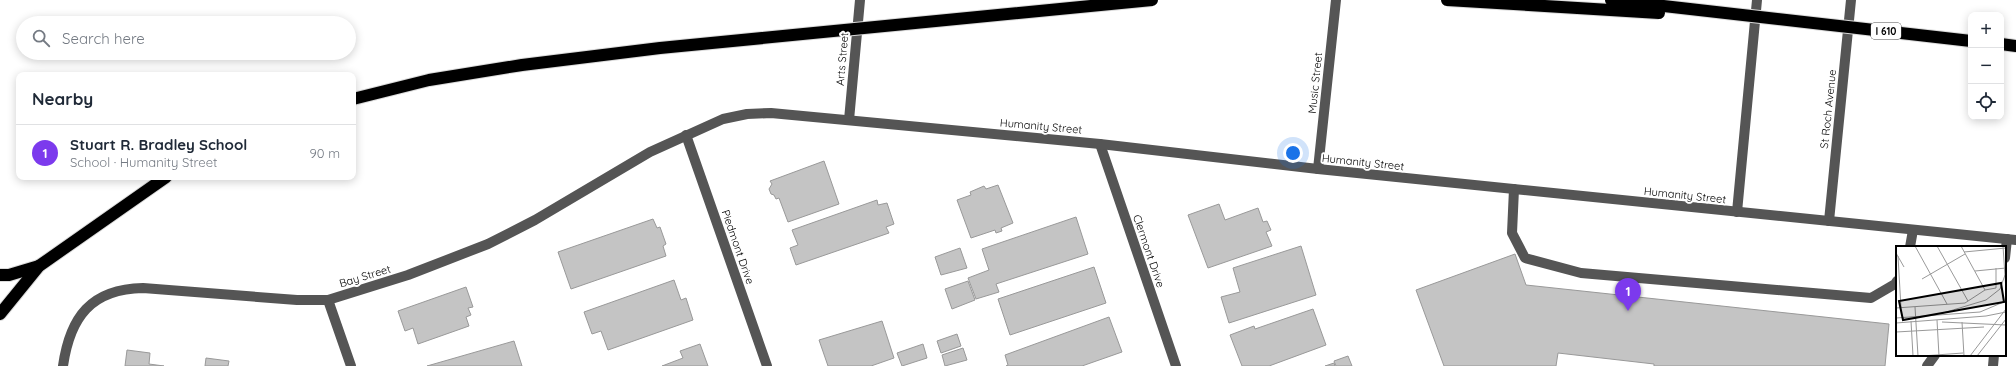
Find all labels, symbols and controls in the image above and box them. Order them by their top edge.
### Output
map controls [1968,12,2004,120]
button: + [1968,12,2004,48]
search box [16,16,356,60]
road number: I 610 [1871,23,1901,39]
icon: search [30,27,52,49]
text: Search here [62,29,145,48]
street label: Arts Street [833,31,851,86]
button: − [1968,48,2004,84]
street label: Music Street [1305,51,1325,114]
street label: St Roch Avenue [1817,69,1839,149]
button: locate [1968,84,2004,120]
text: Nearby [32,88,93,109]
street label: Humanity Street [999,115,1083,137]
text: Stuart R. Bradley School [70,135,247,154]
your location [1283,143,1303,163]
text: 1 [42,145,48,161]
text: 90 m [310,145,340,161]
street label: Humanity Street [1321,151,1405,173]
text: School · Humanity Street [70,154,217,170]
street label: Humanity Street [1643,184,1727,206]
street label: Piedmont Drive [719,208,757,286]
street label: Clermont Drive [1130,213,1168,289]
inset map [1896,246,2006,356]
street label: Bay Street [338,261,393,290]
pin: 1 [1615,278,1641,311]

